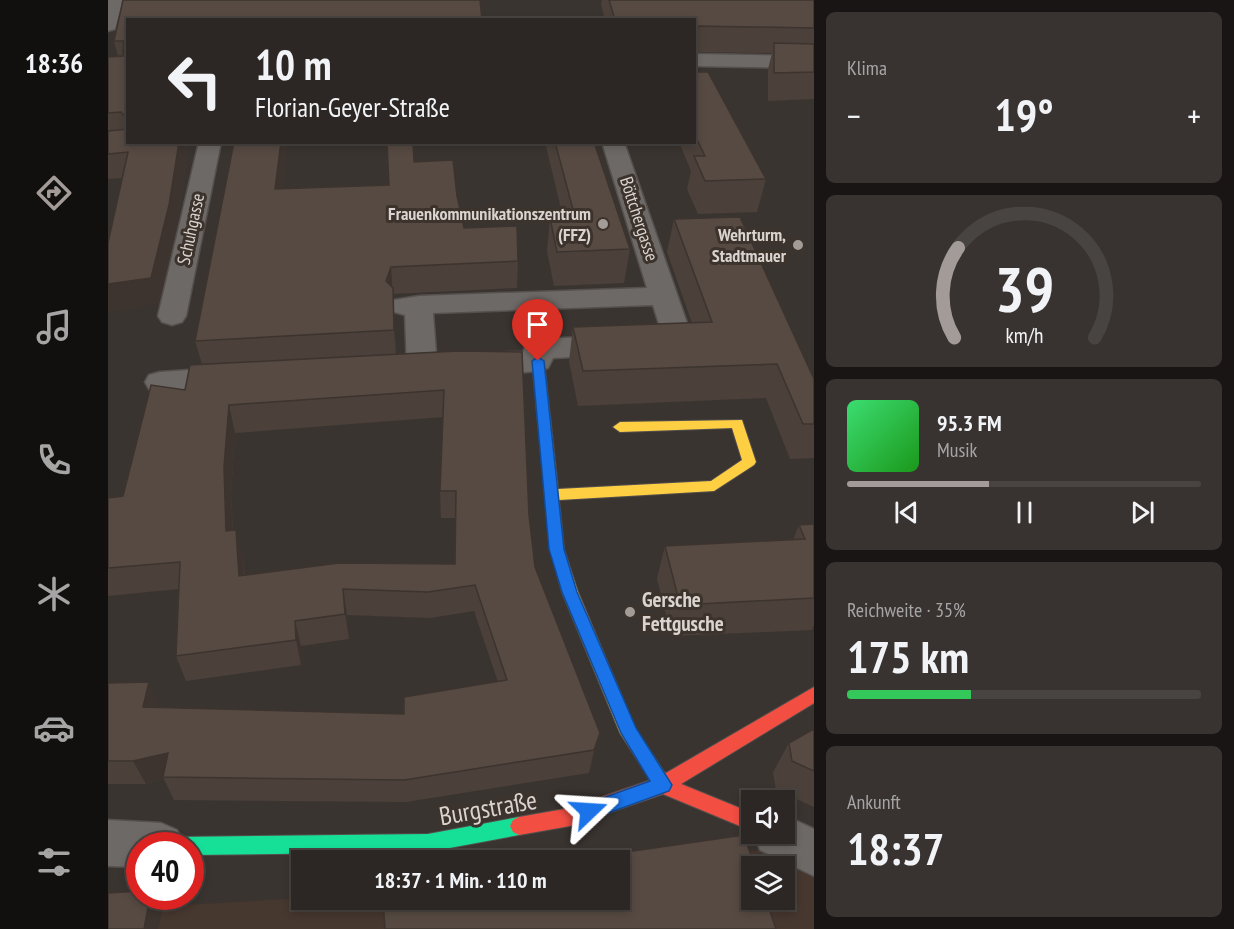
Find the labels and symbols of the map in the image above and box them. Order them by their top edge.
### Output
street label: Böttchergasse [615,174,664,264]
street label: Schuhgasse [172,191,209,267]
place label: Frauenkommunikationszentrum (FFZ) [388,202,591,246]
marker: Frauenkommunikationszentrum (FFZ) [596,217,610,231]
place label: Wehrturm, Stadtmauer [712,223,787,267]
marker: Wehrturm, Stadtmauer [791,238,805,252]
pin [512,299,563,361]
place label: Gersche Fettgusche [642,586,724,637]
marker: Gersche Fettgusche [623,605,637,619]
position arrow [557,779,621,843]
street label: Burgstraße [436,783,539,832]
speed limit sign: 40 [126,832,204,910]

